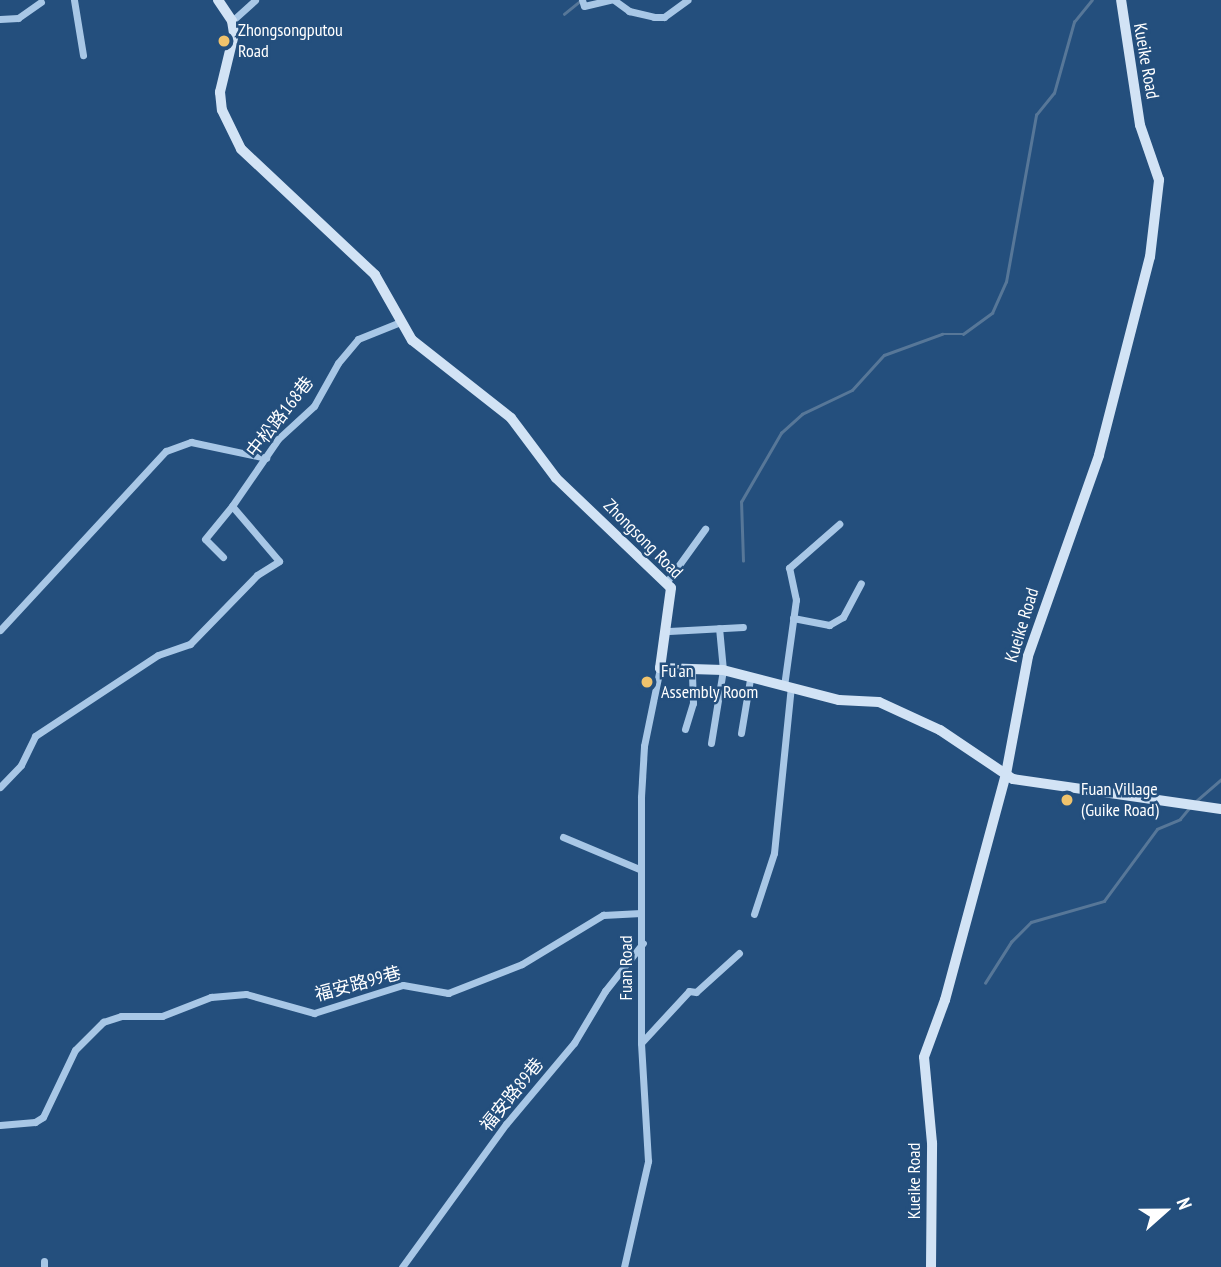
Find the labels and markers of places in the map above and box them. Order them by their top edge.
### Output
place label: Zhongsongputou Road [238,20,343,62]
marker: Zhongsongputou Road [216,33,232,49]
place label: Fu'an Assembly Room [661,661,759,704]
marker: Fu'an Assembly Room [639,674,655,690]
place label: Fuan Village (Guike Road) [1081,779,1159,822]
marker: Fuan Village (Guike Road) [1059,792,1075,808]

